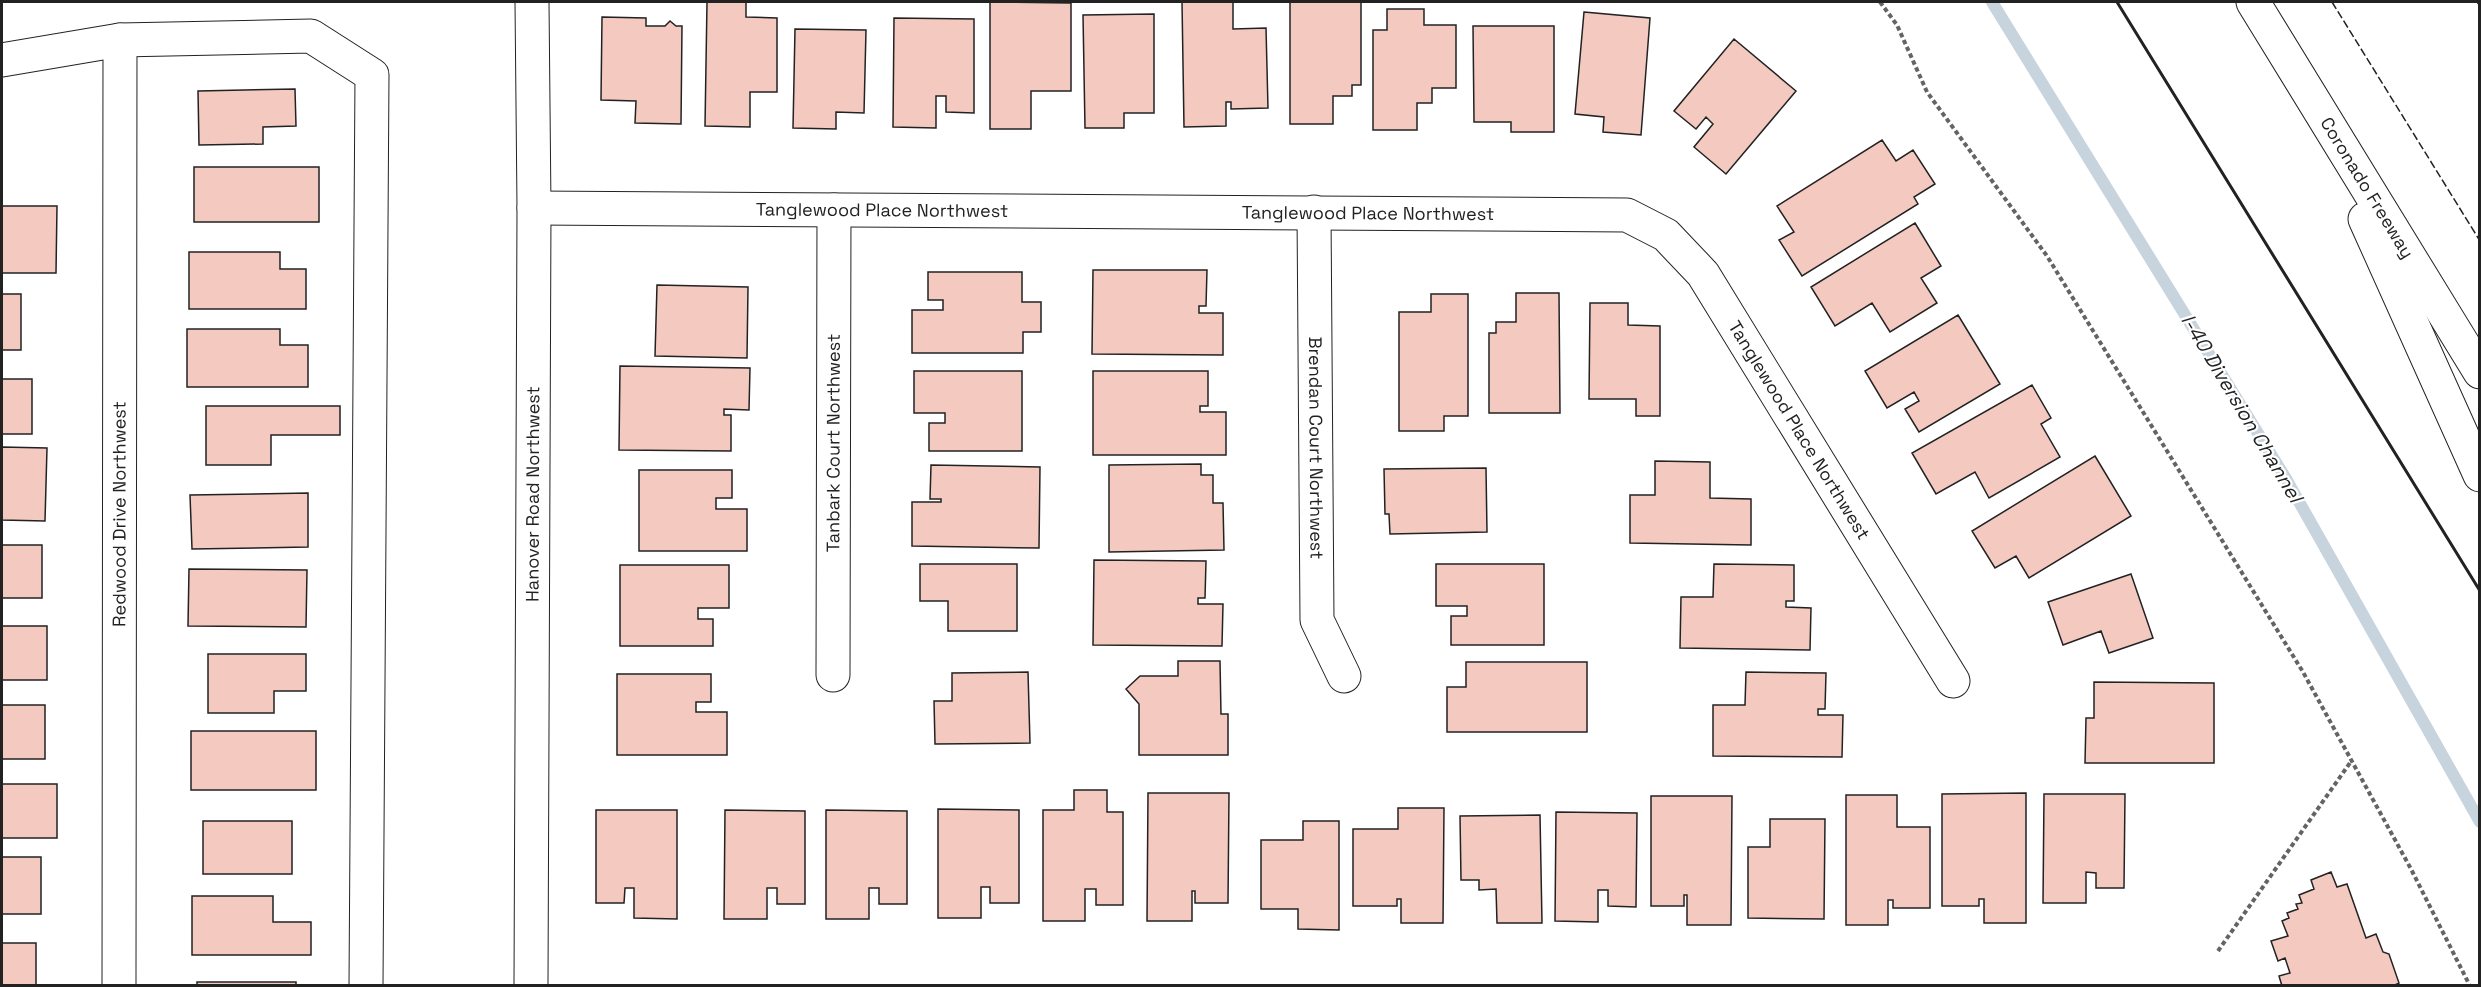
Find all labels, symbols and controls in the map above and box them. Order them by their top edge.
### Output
street label: Coronado Freeway [2315,113,2419,262]
street label: Tanglewood Place Northwest [756,197,1008,222]
street label: Tanglewood Place Northwest [1242,201,1494,225]
water label: I-40 Diversion Channel [2175,309,2310,509]
street label: Tanglewood Place Northwest [1724,316,1875,544]
street label: Tanbark Court Northwest [821,334,845,552]
street label: Brendan Court Northwest [1304,337,1329,559]
street label: Hanover Road Northwest [520,386,544,602]
street label: Redwood Drive Northwest [107,401,131,627]

